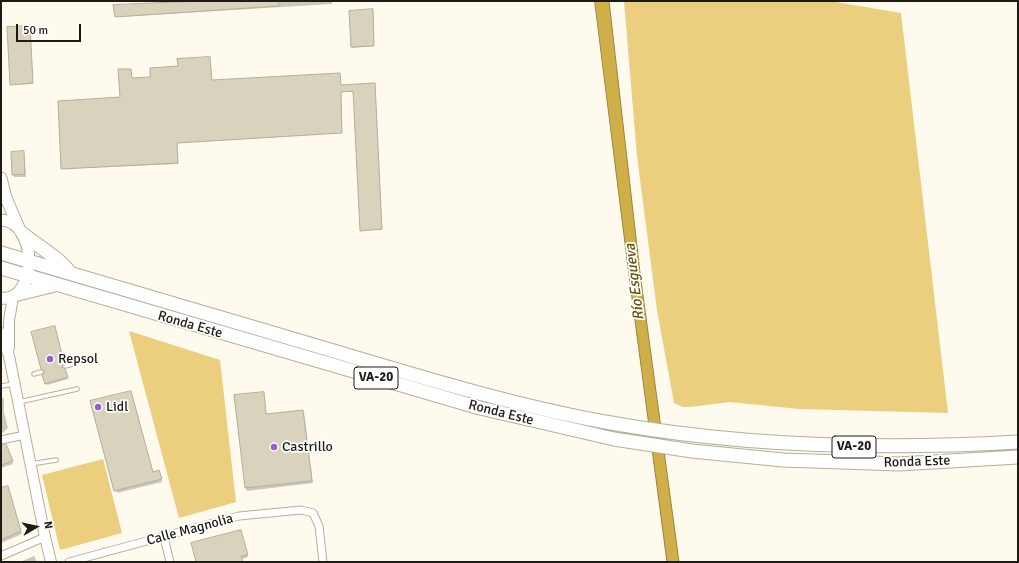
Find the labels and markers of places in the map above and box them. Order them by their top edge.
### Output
place label: Repsol [58,351,98,367]
marker: Repsol [45,354,55,364]
place label: Lidl [106,399,128,415]
marker: Lidl [93,402,103,412]
place label: Castrillo [282,439,333,455]
marker: Castrillo [269,442,279,452]

